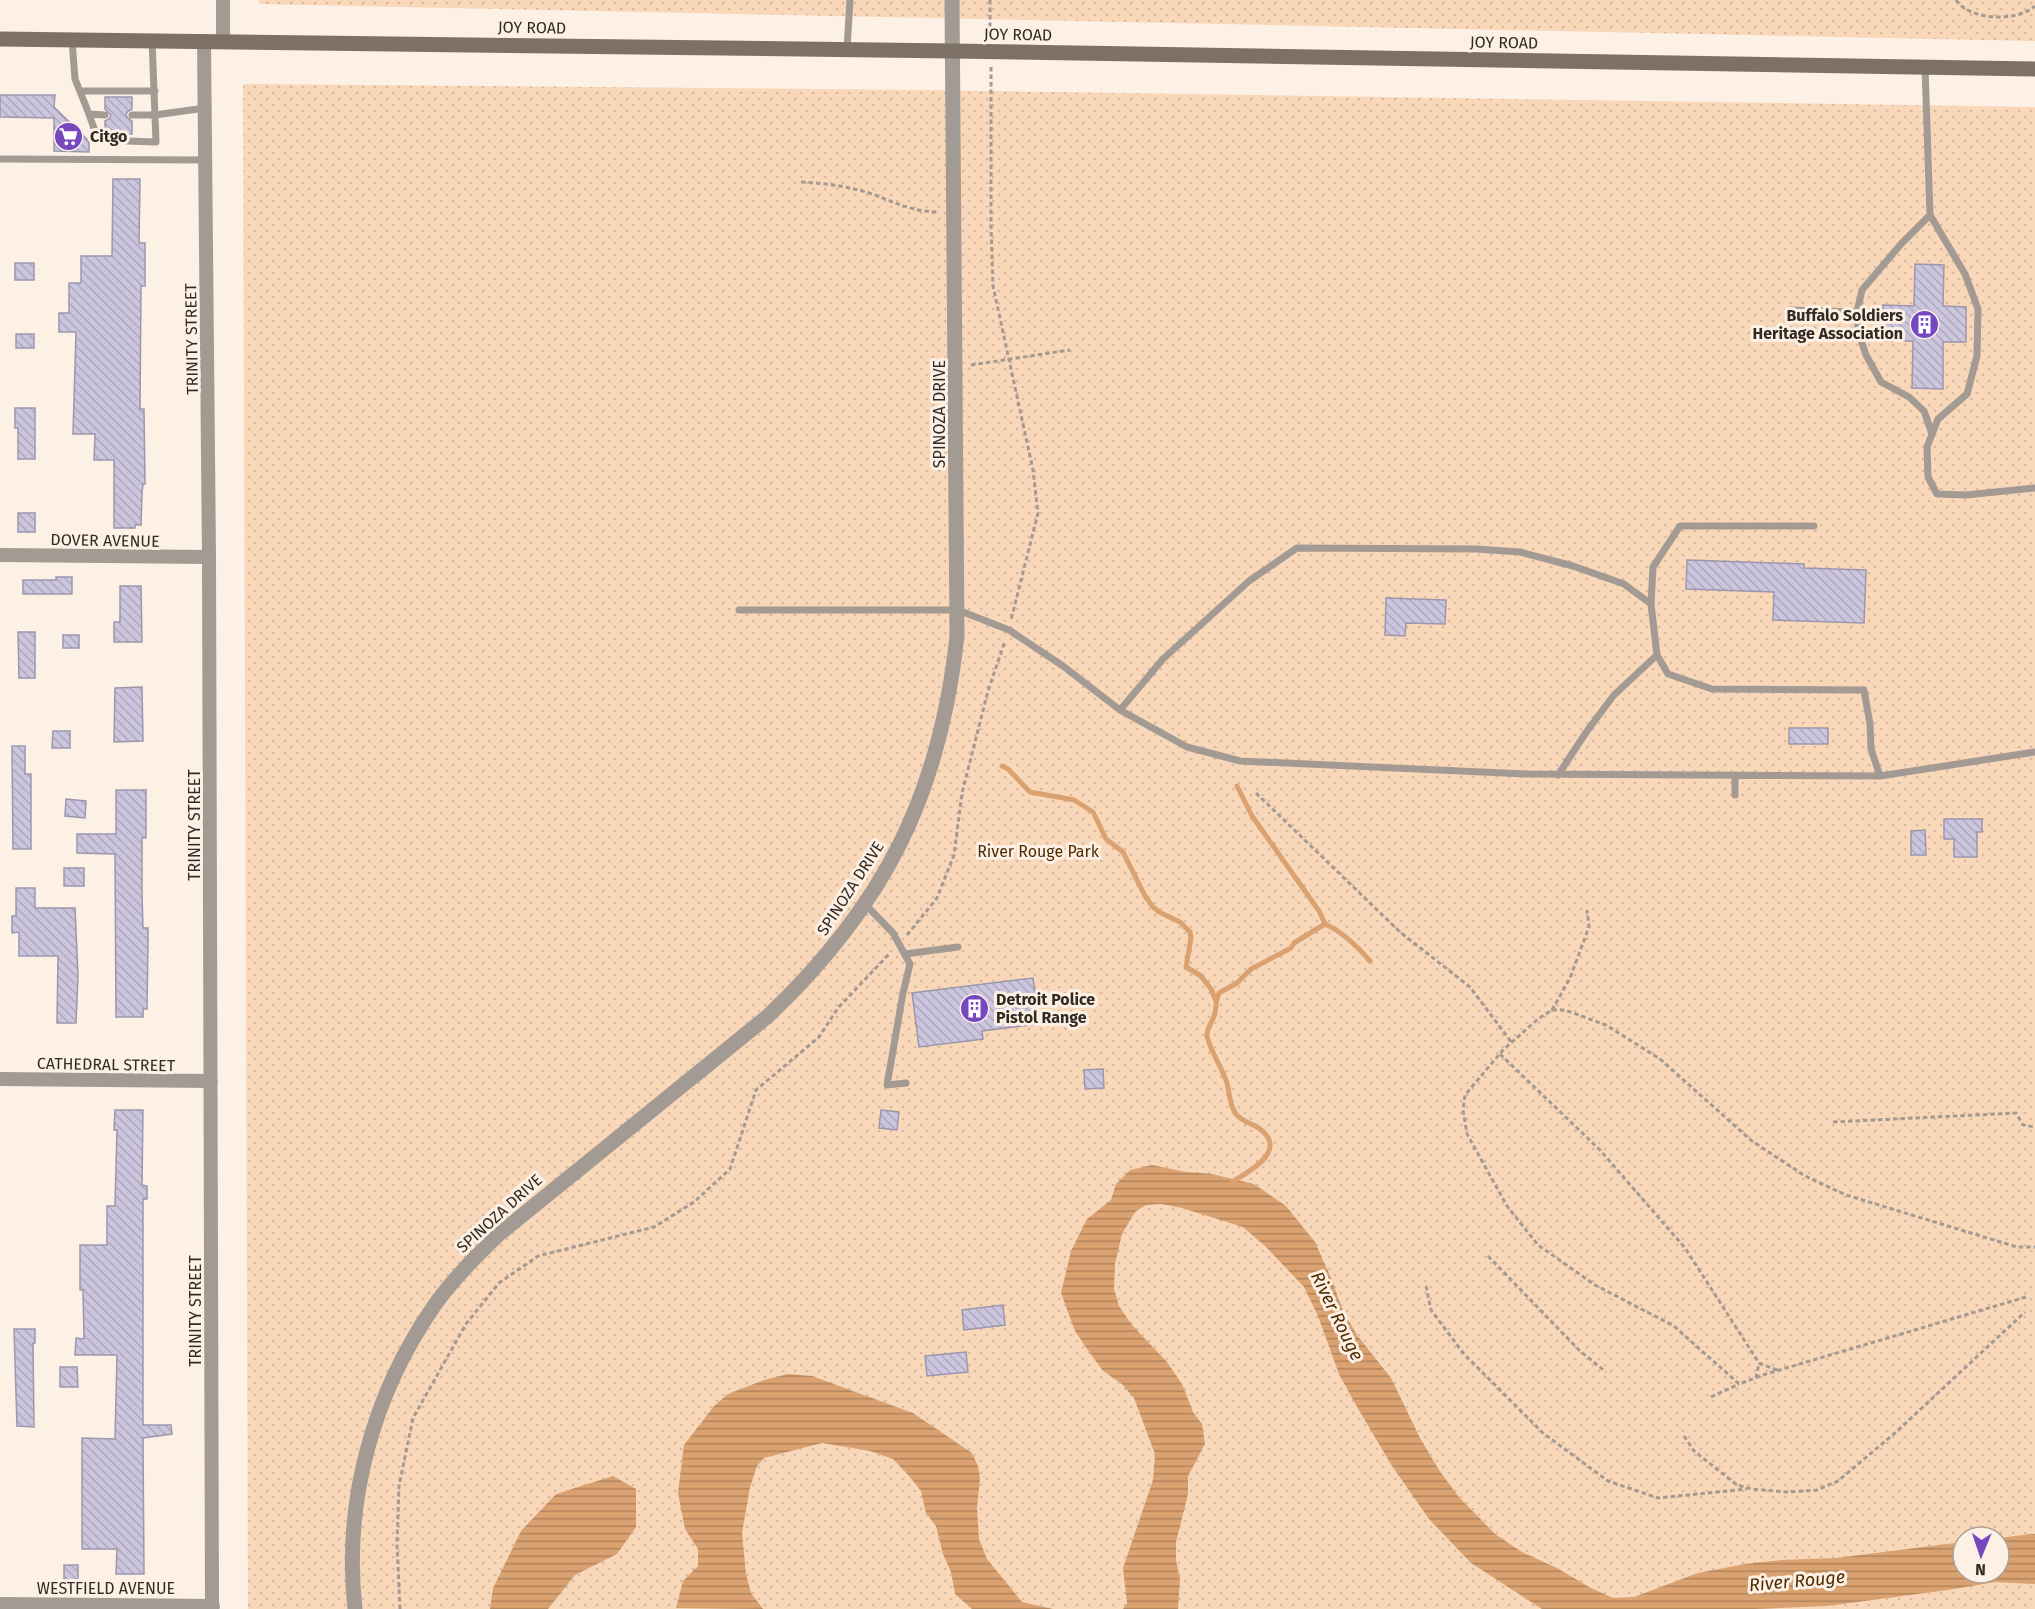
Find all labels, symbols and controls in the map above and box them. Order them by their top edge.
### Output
street label: JOY ROAD [498,17,566,38]
street label: JOY ROAD [984,24,1052,45]
street label: JOY ROAD [1470,32,1538,53]
supermarket icon: Citgo [53,120,85,152]
place label: Citgo [90,127,127,146]
street label: TRINITY STREET [181,282,202,395]
place label: Buffalo Soldiers Heritage Association [1753,306,1903,343]
building icon: Buffalo Soldiers Heritage Association [1908,308,1940,340]
street label: SPINOZA DRIVE [930,360,949,468]
street label: DOVER AVENUE [50,530,160,551]
street label: TRINITY STREET [185,769,204,881]
street label: SPINOZA DRIVE [813,838,888,939]
park label: River Rouge Park [977,842,1100,861]
place label: Detroit Police Pistol Range [996,990,1095,1027]
building icon: Detroit Police Pistol Range [959,992,991,1024]
street label: CATHEDRAL STREET [37,1054,176,1075]
street label: SPINOZA DRIVE [453,1170,546,1257]
street label: TRINITY STREET [186,1255,205,1367]
water label: River Rouge [1306,1268,1368,1364]
north arrow [1951,1525,2011,1585]
text: N [1975,1560,1986,1579]
water label: River Rouge [1748,1566,1846,1596]
street label: WESTFIELD AVENUE [37,1579,175,1598]

